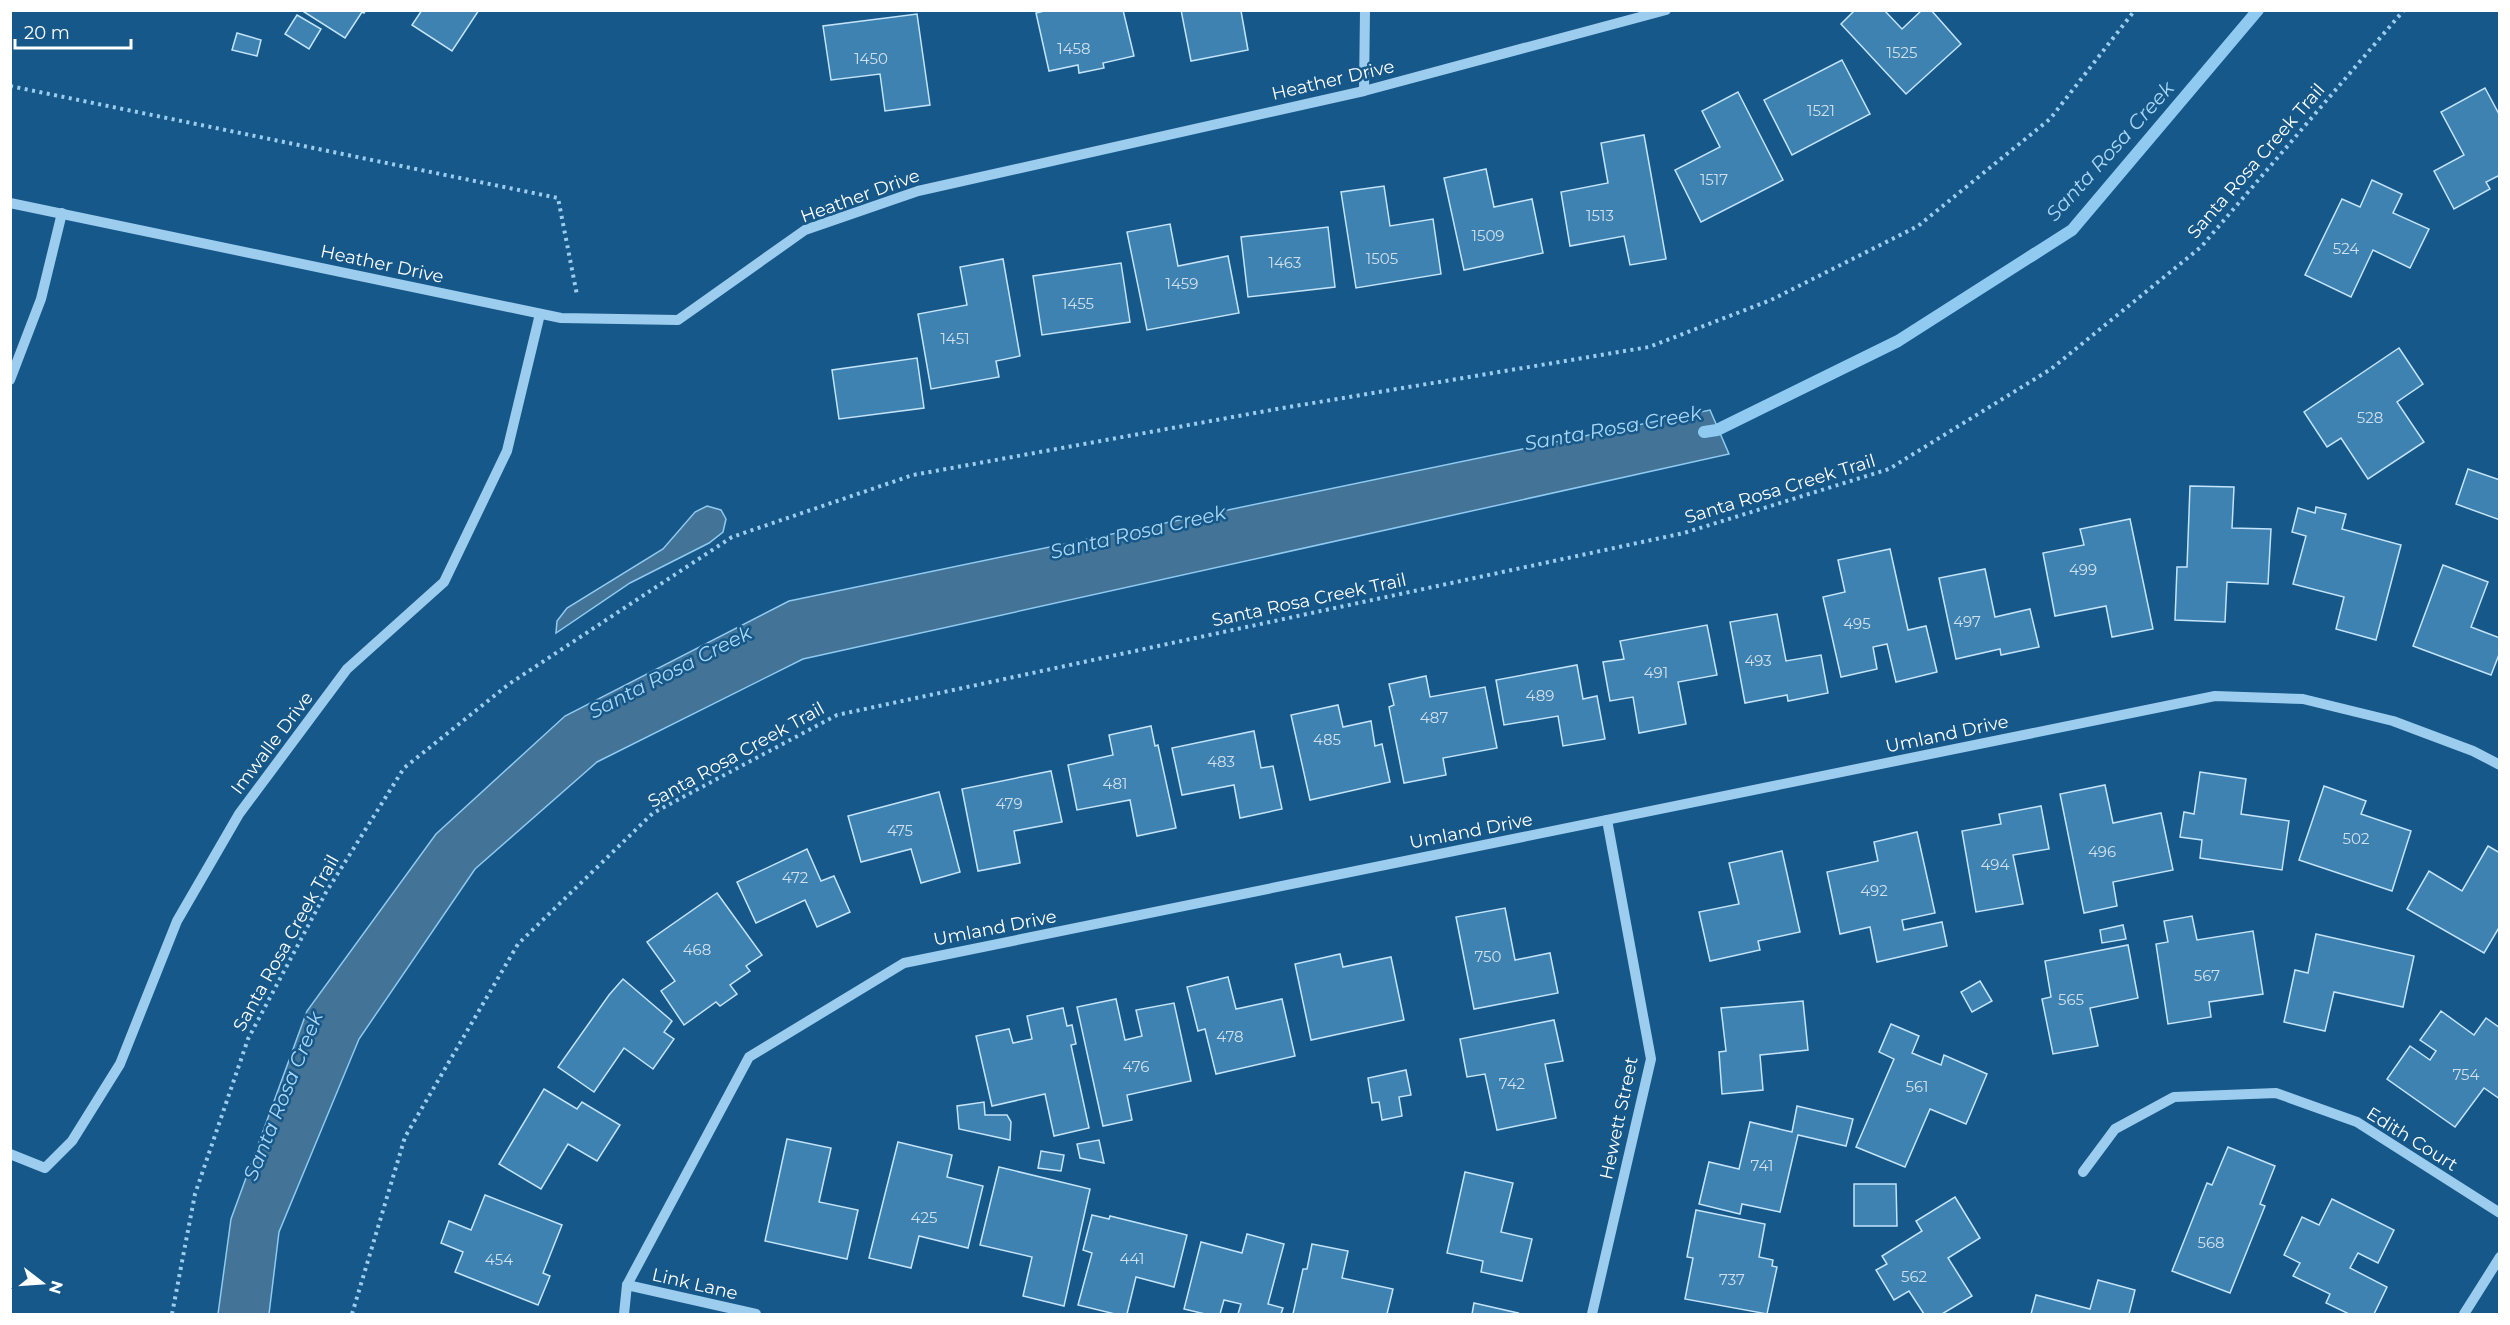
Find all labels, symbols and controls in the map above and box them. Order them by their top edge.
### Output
scale bar [15,12,130,50]
text: 20 m [24,22,70,44]
house number: 1458 [1057,39,1091,58]
house number: 1525 [1887,43,1917,62]
house number: 1450 [854,49,888,68]
street label: Heather Drive [1269,55,1397,105]
water label: Santa Rosa Creek [2041,75,2180,226]
street label: Santa Rosa Creek Trail [2183,79,2329,243]
house number: 1521 [1807,101,1835,120]
street label: Heather Drive [797,164,923,228]
house number: 1517 [1700,170,1728,189]
house number: 1513 [1586,206,1614,225]
house number: 1509 [1472,226,1504,245]
house number: 524 [2333,239,2359,258]
street label: Heather Drive [318,240,446,288]
house number: 1505 [1366,249,1398,268]
house number: 1463 [1269,253,1301,272]
house number: 1459 [1166,274,1198,293]
house number: 1455 [1062,294,1094,313]
house number: 1451 [940,329,970,348]
water label: Santa Rosa Creek [1522,400,1705,455]
house number: 528 [2357,408,2383,427]
street label: Santa Rosa Creek Trail [1682,449,1878,529]
water label: Santa Rosa Creek [1048,500,1229,564]
house number: 499 [2069,560,2097,579]
street label: Santa Rosa Creek Trail [1210,569,1408,631]
house number: 497 [1953,612,1981,631]
house number: 495 [1843,614,1871,633]
water label: Santa Rosa Creek [584,620,756,723]
house number: 493 [1744,651,1772,670]
house number: 491 [1644,663,1668,682]
house number: 489 [1526,686,1554,705]
street label: Imwalle Drive [226,687,318,799]
street label: Santa Rosa Creek Trail [644,697,828,813]
house number: 487 [1420,708,1448,727]
street label: Umland Drive [1884,710,2011,758]
house number: 485 [1313,730,1341,749]
house number: 483 [1207,752,1235,771]
house number: 481 [1102,774,1128,793]
house number: 479 [995,794,1023,813]
street label: Umland Drive [1408,808,1535,854]
house number: 475 [887,821,913,840]
house number: 502 [2343,829,2369,848]
house number: 496 [2088,842,2116,861]
street label: Santa Rosa Creek Trail [228,851,344,1035]
house number: 494 [1981,855,2010,874]
house number: 472 [782,868,808,887]
house number: 492 [1860,881,1888,900]
street label: Umland Drive [932,905,1059,951]
house number: 468 [683,940,711,959]
house number: 750 [1475,947,1502,966]
house number: 567 [2194,966,2220,985]
house number: 565 [2058,990,2084,1009]
water label: Santa Rosa Creek [238,1007,328,1184]
house number: 478 [1216,1027,1244,1046]
street label: Hewett Street [1595,1054,1643,1182]
house number: 476 [1123,1057,1149,1076]
house number: 754 [2453,1065,2480,1084]
house number: 742 [1499,1074,1525,1093]
house number: 561 [1905,1077,1929,1096]
street label: Edith Court [2362,1102,2462,1176]
house number: 741 [1751,1156,1773,1175]
house number: 425 [911,1208,937,1227]
house number: 568 [2197,1233,2225,1252]
house number: 441 [1120,1249,1144,1268]
house number: 454 [485,1250,513,1269]
north arrow [12,1253,72,1313]
street label: Link Lane [650,1263,740,1305]
house number: 562 [1901,1267,1927,1286]
house number: 737 [1719,1270,1745,1289]
text: N [45,1278,67,1296]

